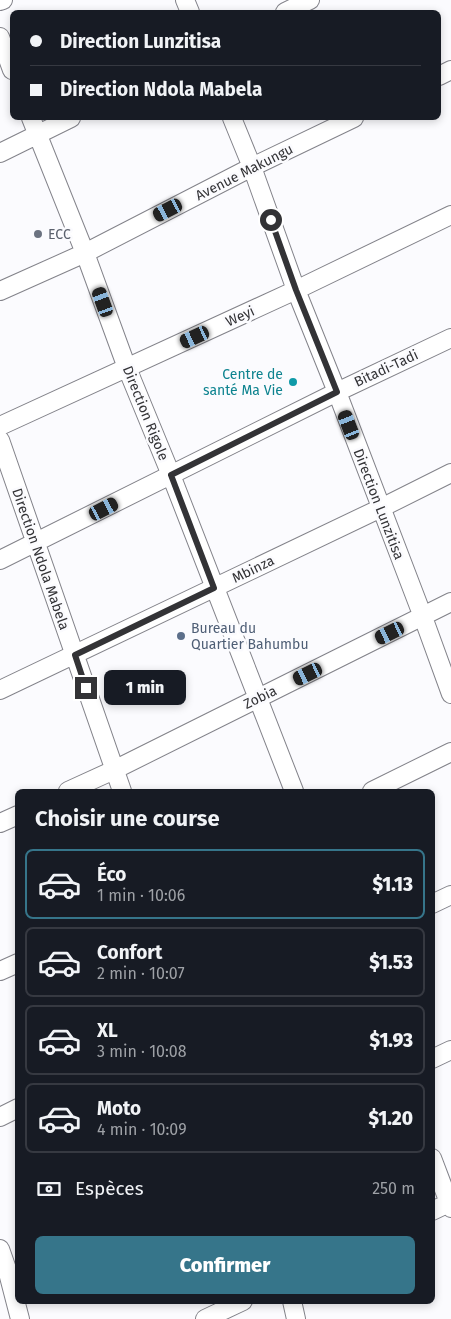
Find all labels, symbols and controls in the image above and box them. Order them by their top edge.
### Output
text: Direction Lunzitisa [60,30,221,53]
text: Direction Ndola Mabela [60,78,262,101]
street label: Avenue Makungu [193,140,296,204]
car [151,197,184,223]
route start [260,209,282,231]
place label: ECC [48,226,71,243]
marker: ECC [32,228,44,240]
car [90,285,115,319]
street label: Weyi [223,302,257,330]
car [178,324,211,350]
street label: Bitadi-Tadi [351,346,421,391]
street label: Direction Rigole [119,363,172,463]
place label: Centre de santé Ma Vie [203,366,283,399]
marker: Centre de santé Ma Vie [287,376,299,388]
car [336,408,361,442]
street label: Direction Lunzitisa [350,446,408,562]
street label: Direction Ndola Mabela [8,486,73,632]
car [87,496,120,522]
street label: Mbinza [229,552,277,587]
place label: Bureau du Quartier Bahumbu [191,620,309,653]
car [373,620,406,646]
marker: Bureau du Quartier Bahumbu [175,630,187,642]
car [291,661,324,687]
callout: 1 min [104,670,186,706]
route end [75,677,97,699]
text: 1 min [126,678,164,697]
street label: Zobia [241,682,280,713]
text: Choisir une course [35,805,220,832]
icon: car [37,862,82,907]
text: Éco [97,863,126,886]
text: $1.13 [373,873,413,896]
text: 1 min · 10:06 [97,886,185,905]
icon: car [37,940,82,985]
text: Confort [97,941,162,964]
text: $1.53 [369,951,413,974]
text: 2 min · 10:07 [97,964,185,983]
icon: car [37,1018,82,1063]
text: XL [97,1019,118,1042]
text: $1.93 [370,1029,413,1052]
text: 3 min · 10:08 [97,1042,187,1061]
icon: car [37,1096,82,1141]
text: Moto [97,1097,141,1120]
text: $1.20 [368,1107,413,1130]
text: 4 min · 10:09 [97,1120,187,1139]
icon: cash [35,1175,63,1203]
text: Espèces [75,1177,144,1200]
text: 250 m [372,1179,415,1198]
button: Confirmer [35,1236,415,1294]

